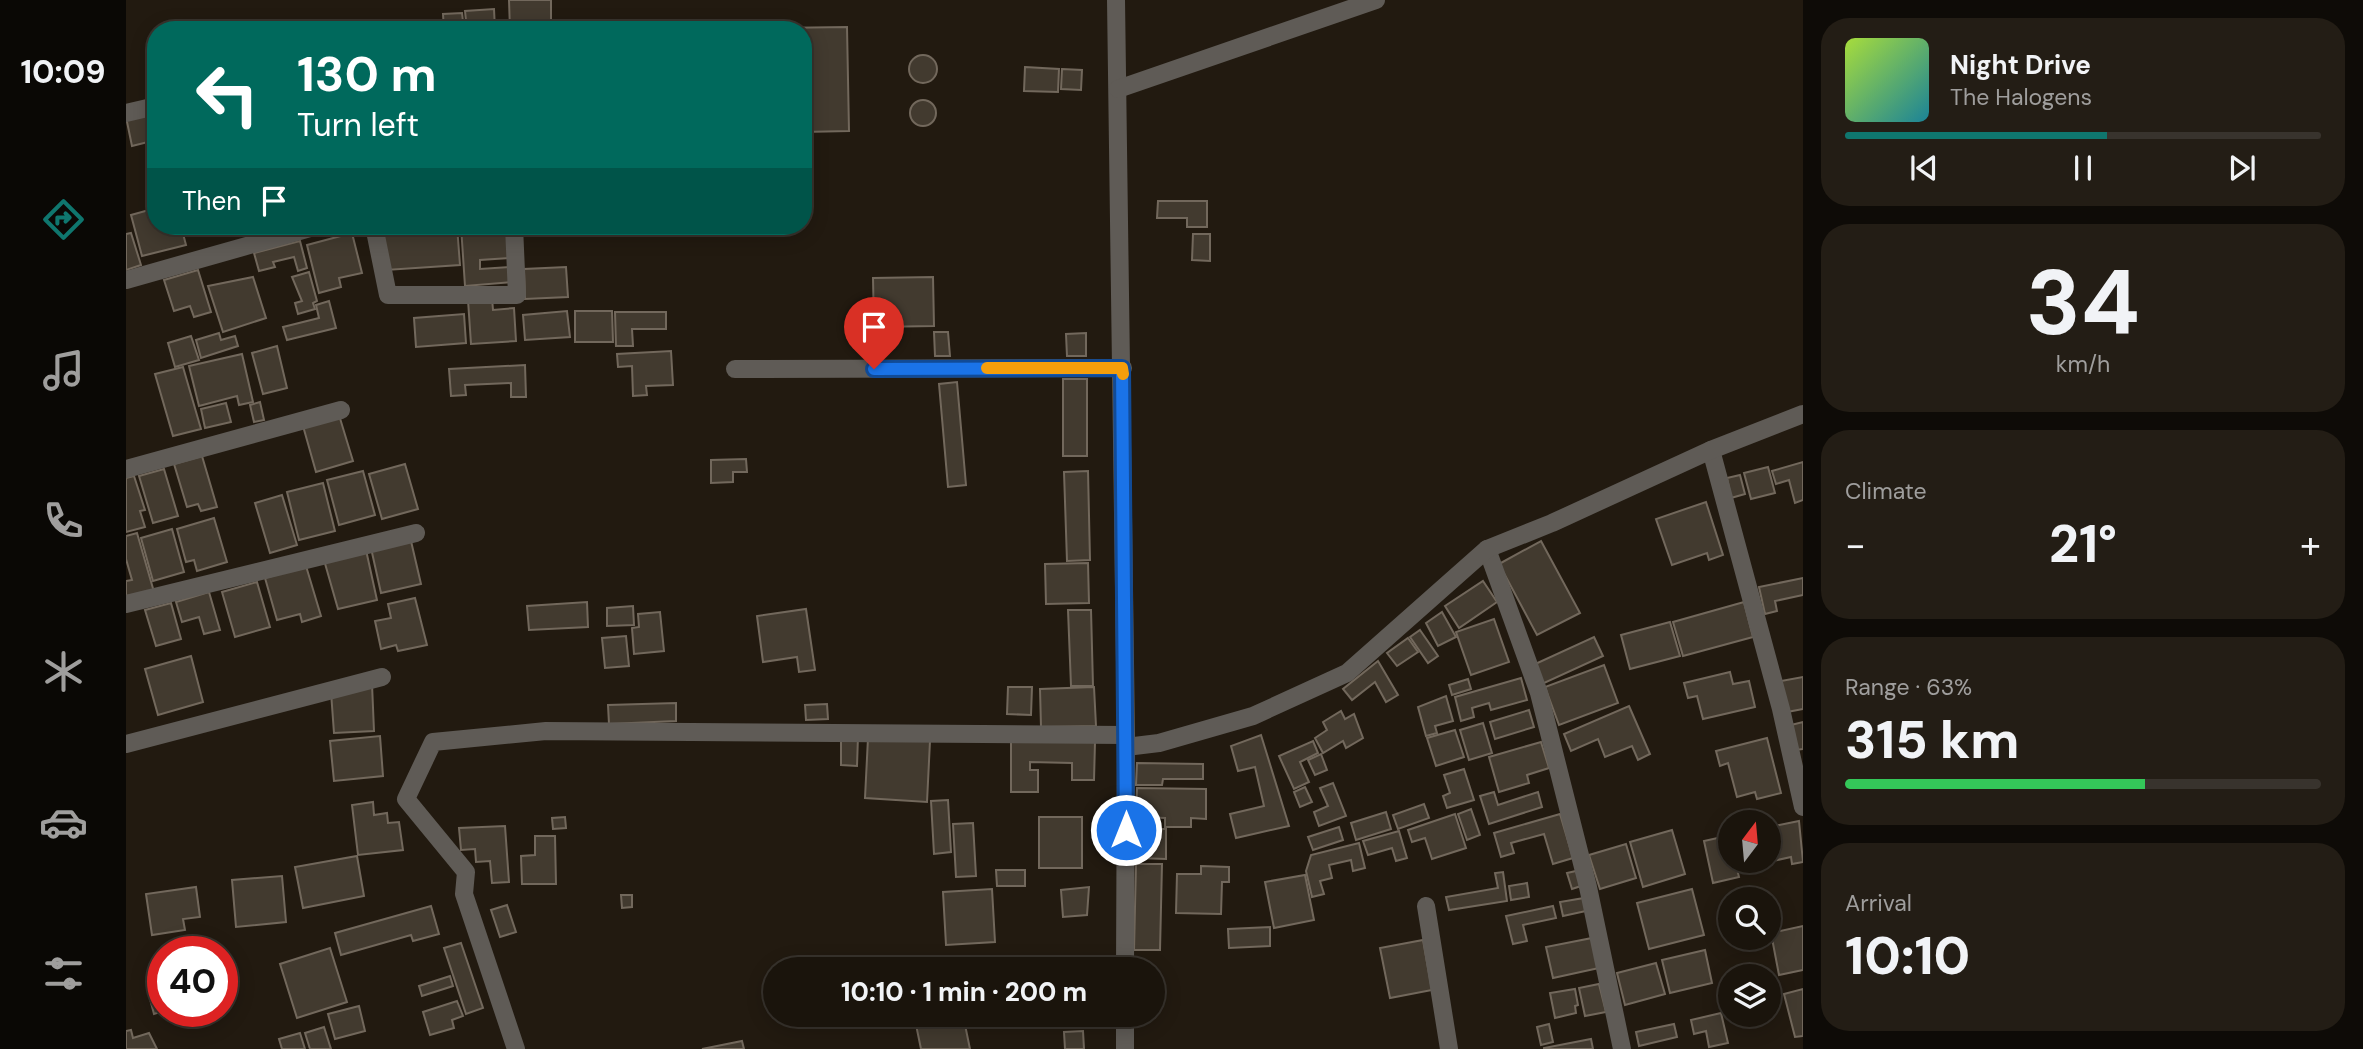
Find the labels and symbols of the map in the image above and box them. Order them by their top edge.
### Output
pin [844,297,904,369]
position arrow [1089,793,1163,867]
north arrow [1718,810,1782,873]
speed limit sign: 40 [147,936,238,1027]

